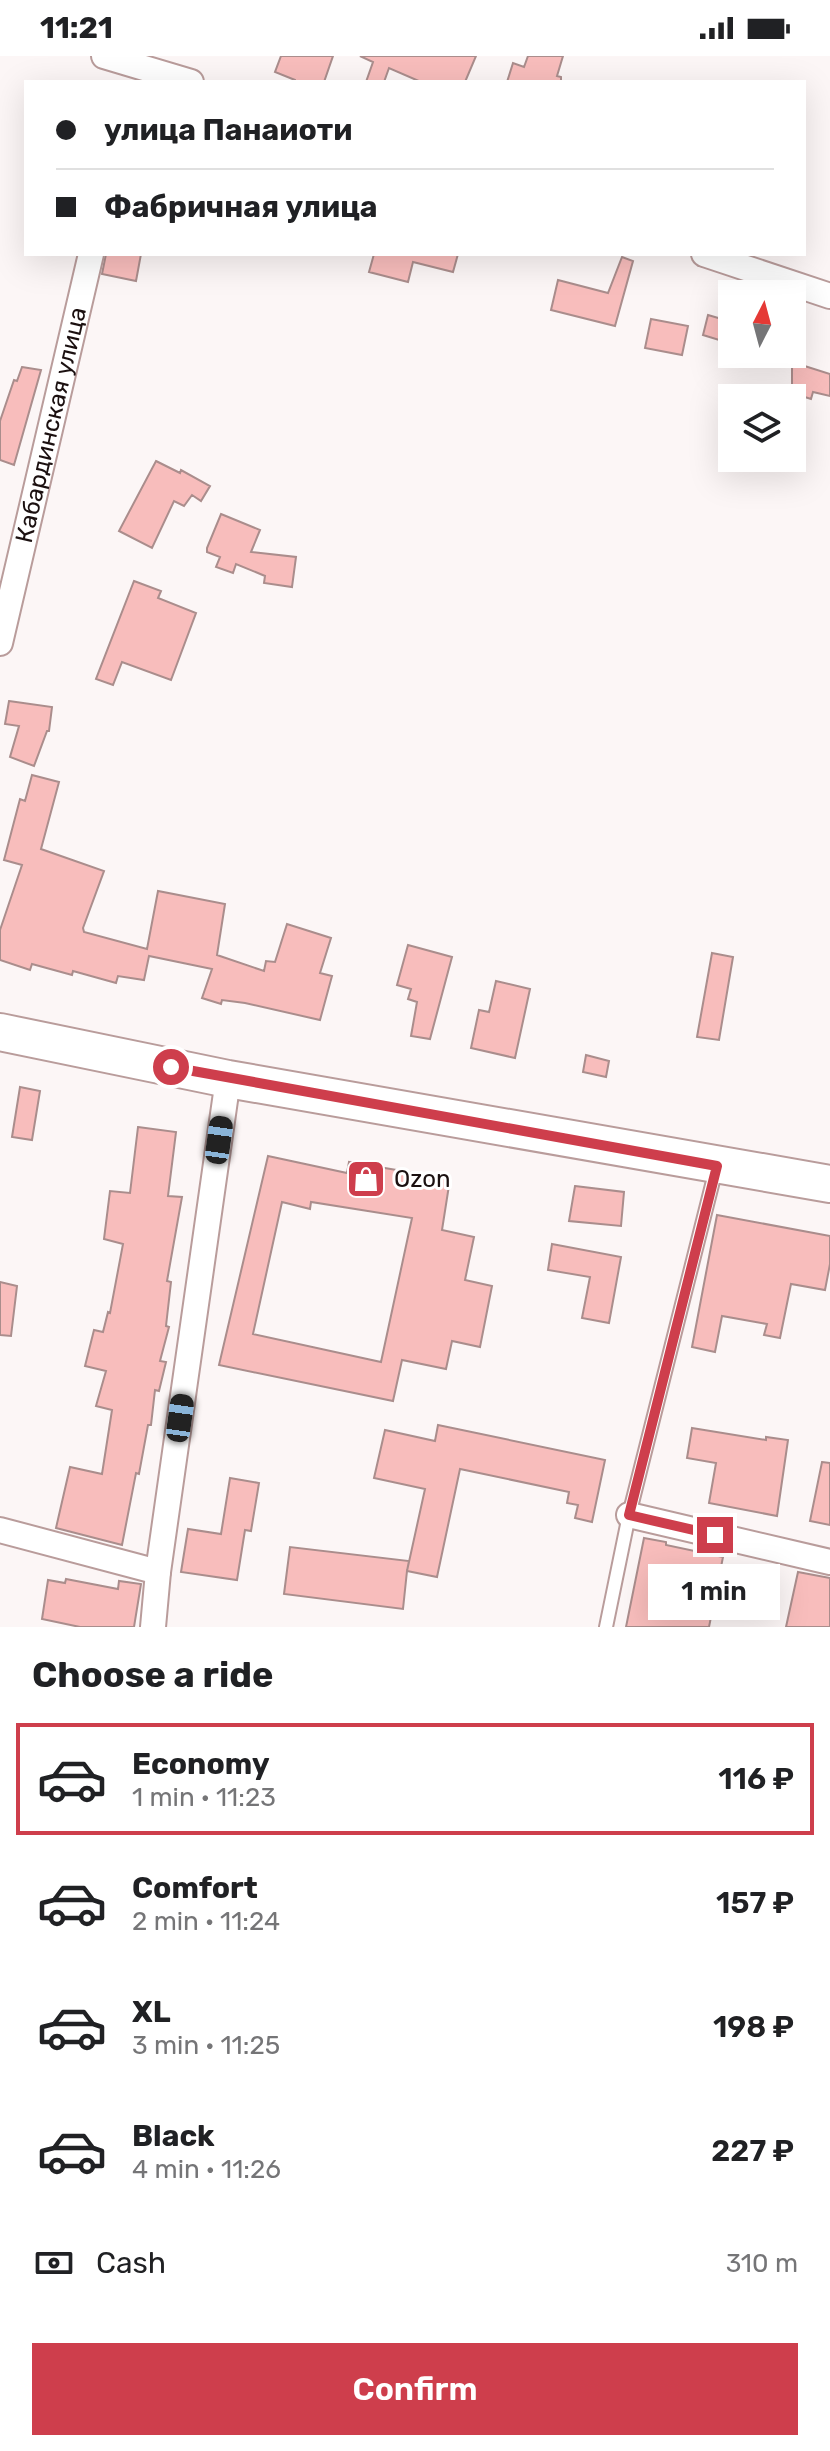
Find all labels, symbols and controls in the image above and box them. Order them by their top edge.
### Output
text: 11:21 [40,10,113,46]
text: улица Панаиоти [104,112,352,148]
text: Фабричная улица [104,189,378,225]
north arrow [718,280,806,368]
map controls [718,280,806,472]
street label: Кабардинская улица [10,304,92,546]
button: layers [718,384,806,472]
route start [153,1049,189,1085]
car [204,1115,234,1165]
shop icon: Ozon [345,1158,387,1200]
place label: Ozon [394,1165,451,1193]
car [165,1393,195,1443]
route end [697,1517,733,1553]
callout: 1 min [649,1563,781,1619]
text: 1 min [681,1576,747,1607]
text: Choose a ride [32,1653,273,1696]
icon: car [36,1743,108,1815]
text: Economy [132,1746,270,1782]
text: 116 ₽ [718,1761,794,1797]
text: 1 min · 11:23 [132,1782,276,1813]
icon: car [36,1867,108,1939]
text: Comfort [132,1870,258,1906]
text: 157 ₽ [716,1885,794,1921]
text: 2 min · 11:24 [132,1906,280,1937]
icon: car [36,1991,108,2063]
text: XL [132,1994,171,2030]
text: 198 ₽ [713,2009,794,2045]
text: 3 min · 11:25 [132,2030,280,2061]
icon: car [36,2115,108,2187]
text: Black [132,2118,215,2154]
text: 227 ₽ [711,2133,794,2169]
text: 4 min · 11:26 [132,2154,281,2185]
icon: cash [32,2241,76,2285]
text: Cash [96,2245,166,2281]
text: 310 m [726,2248,798,2279]
button: Confirm [32,2343,798,2435]

